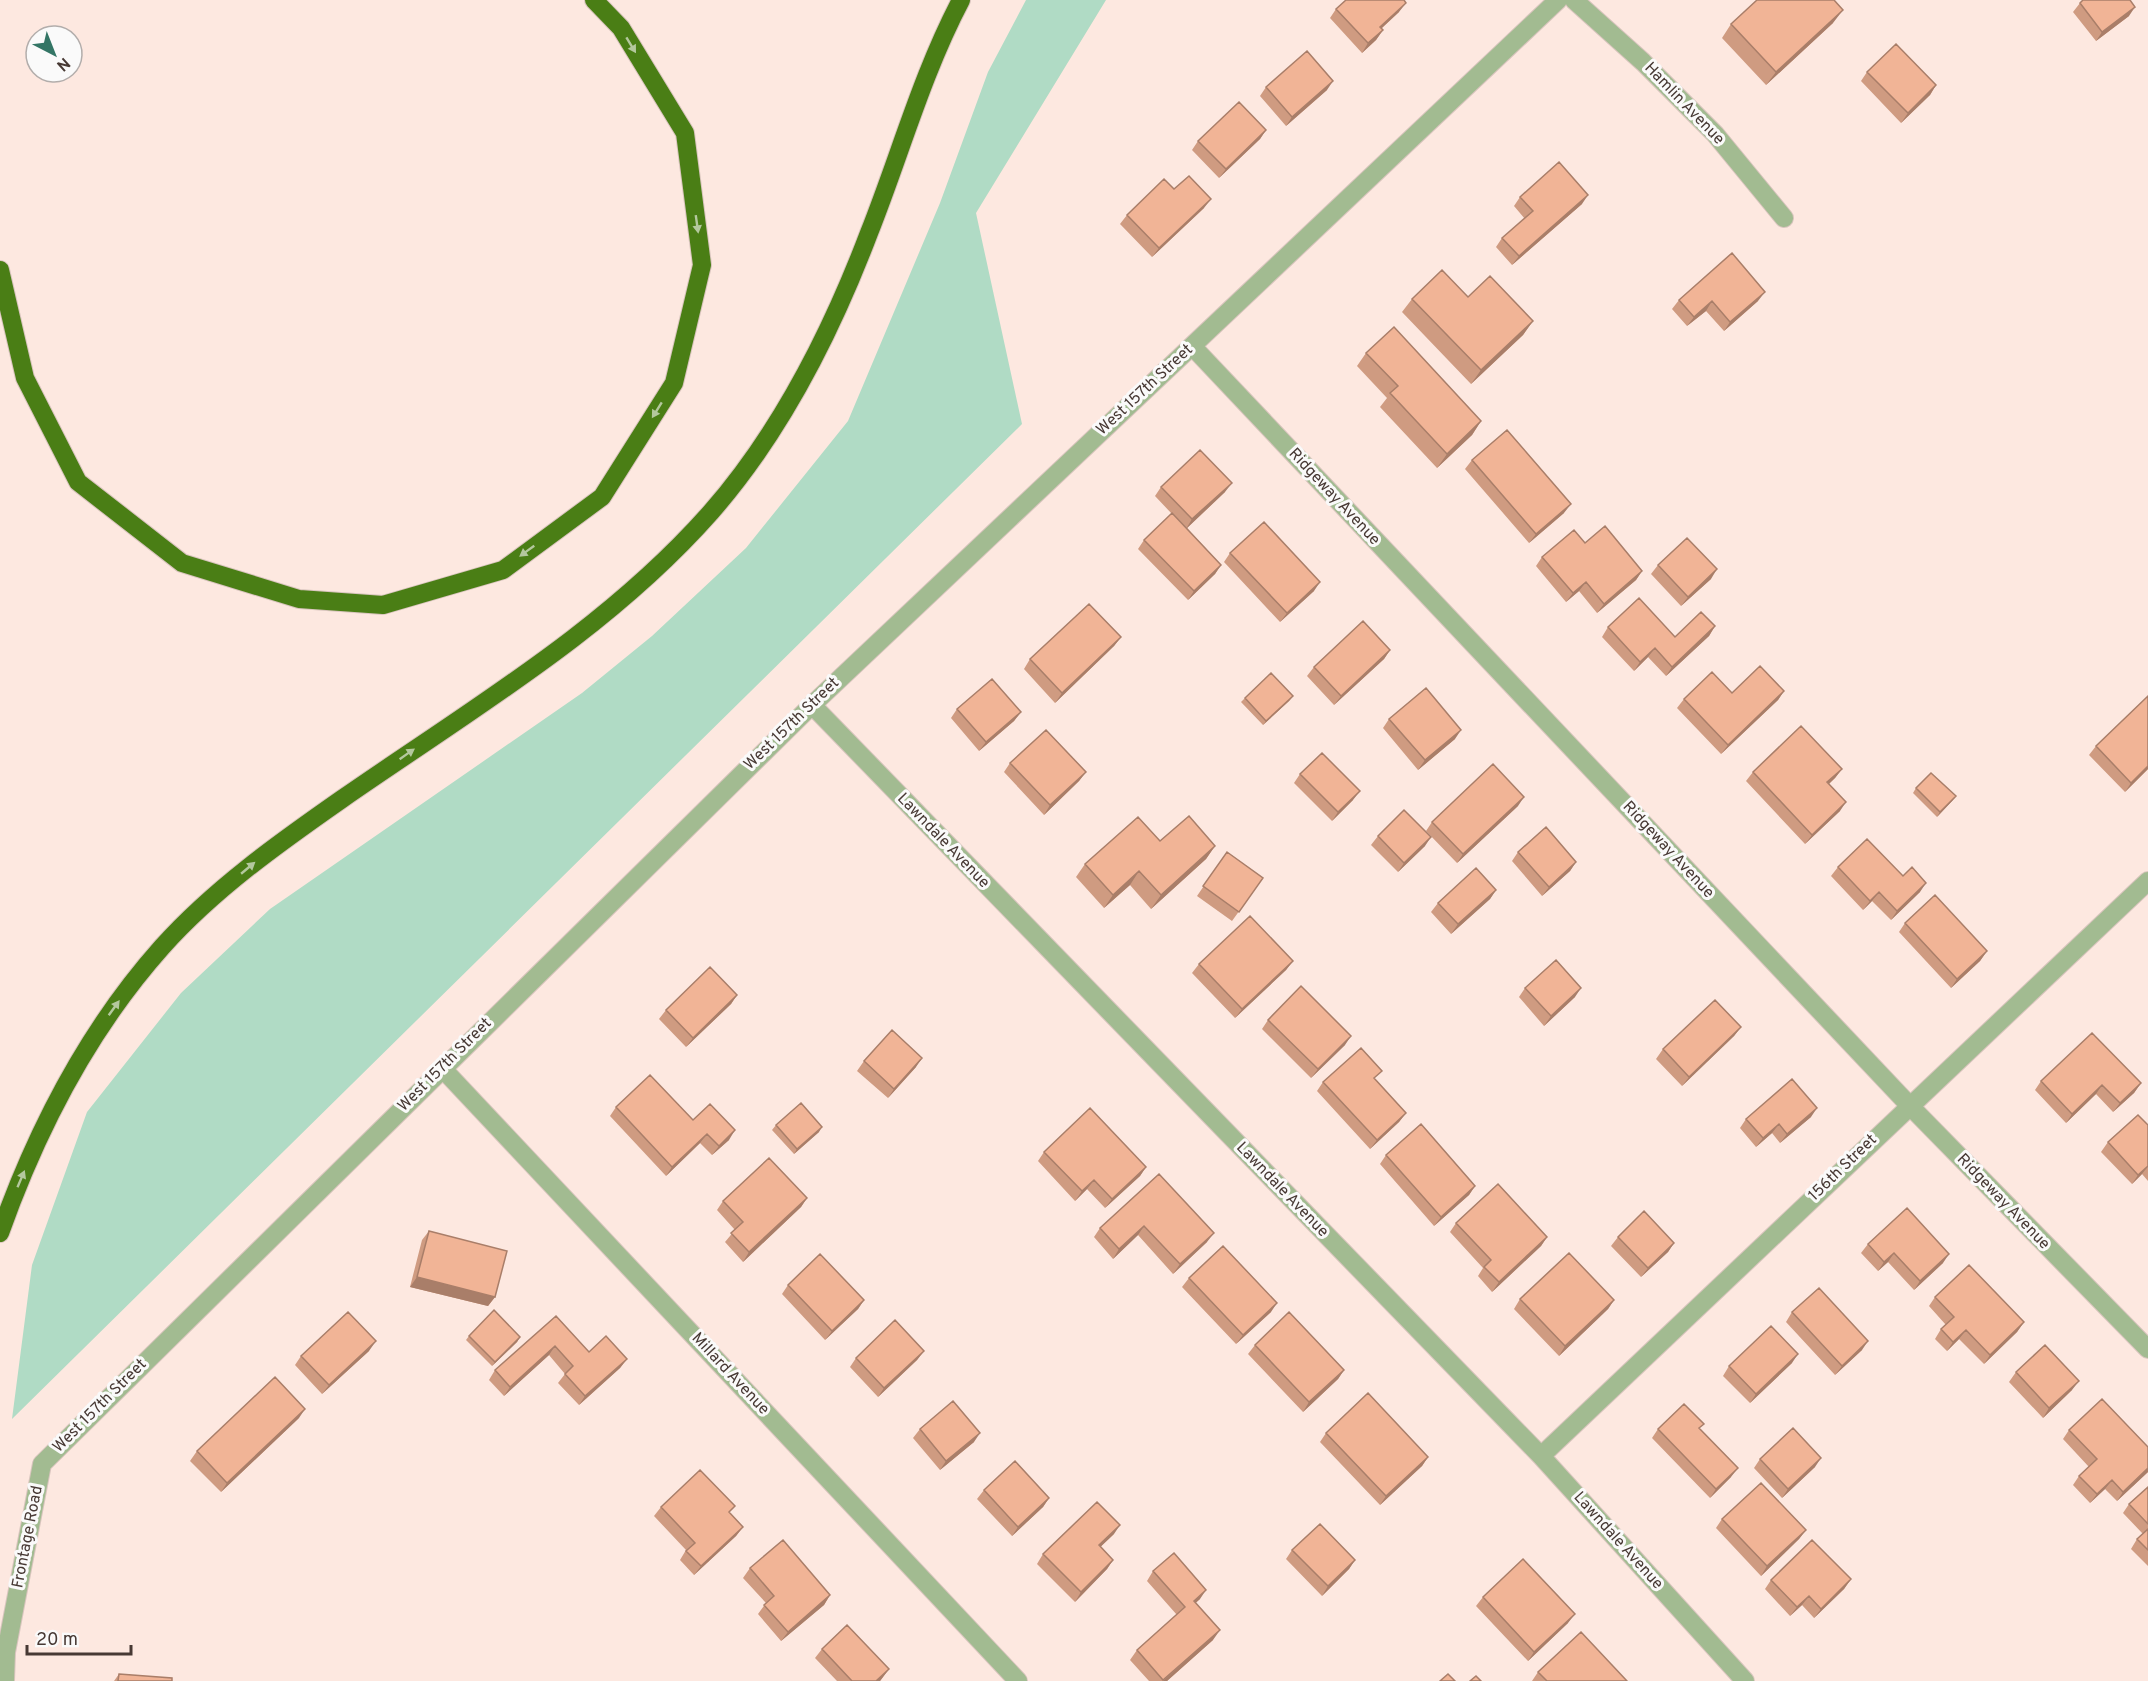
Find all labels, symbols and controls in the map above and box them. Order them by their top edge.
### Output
north arrow [24,24,84,84]
one-way arrow [626,37,636,54]
text: N [52,52,74,75]
street label: Hamlin Avenue [1640,59,1728,149]
one-way arrow [692,215,701,234]
street label: West 157th Street [1093,340,1197,440]
one-way arrow [651,402,662,418]
street label: Ridgeway Avenue [1284,444,1384,550]
one-way arrow [520,545,535,557]
street label: West 157th Street [740,673,844,775]
one-way arrow [398,748,414,760]
street label: Lawndale Avenue [892,789,994,893]
street label: Ridgeway Avenue [1618,797,1718,903]
one-way arrow [240,861,256,874]
one-way arrow [108,1000,120,1016]
street label: West 157th Street [394,1014,496,1116]
street label: 156th Street [1804,1130,1882,1206]
street label: Lawndale Avenue [1231,1138,1333,1242]
street label: Ridgeway Avenue [1952,1150,2054,1254]
one-way arrow [16,1169,26,1187]
street label: Millard Avenue [687,1329,773,1419]
street label: West 157th Street [49,1355,151,1457]
street label: Frontage Road [8,1484,48,1590]
street label: Lawndale Avenue [1569,1488,1667,1594]
scale bar [27,1618,130,1656]
text: 20 m [36,1629,78,1652]

